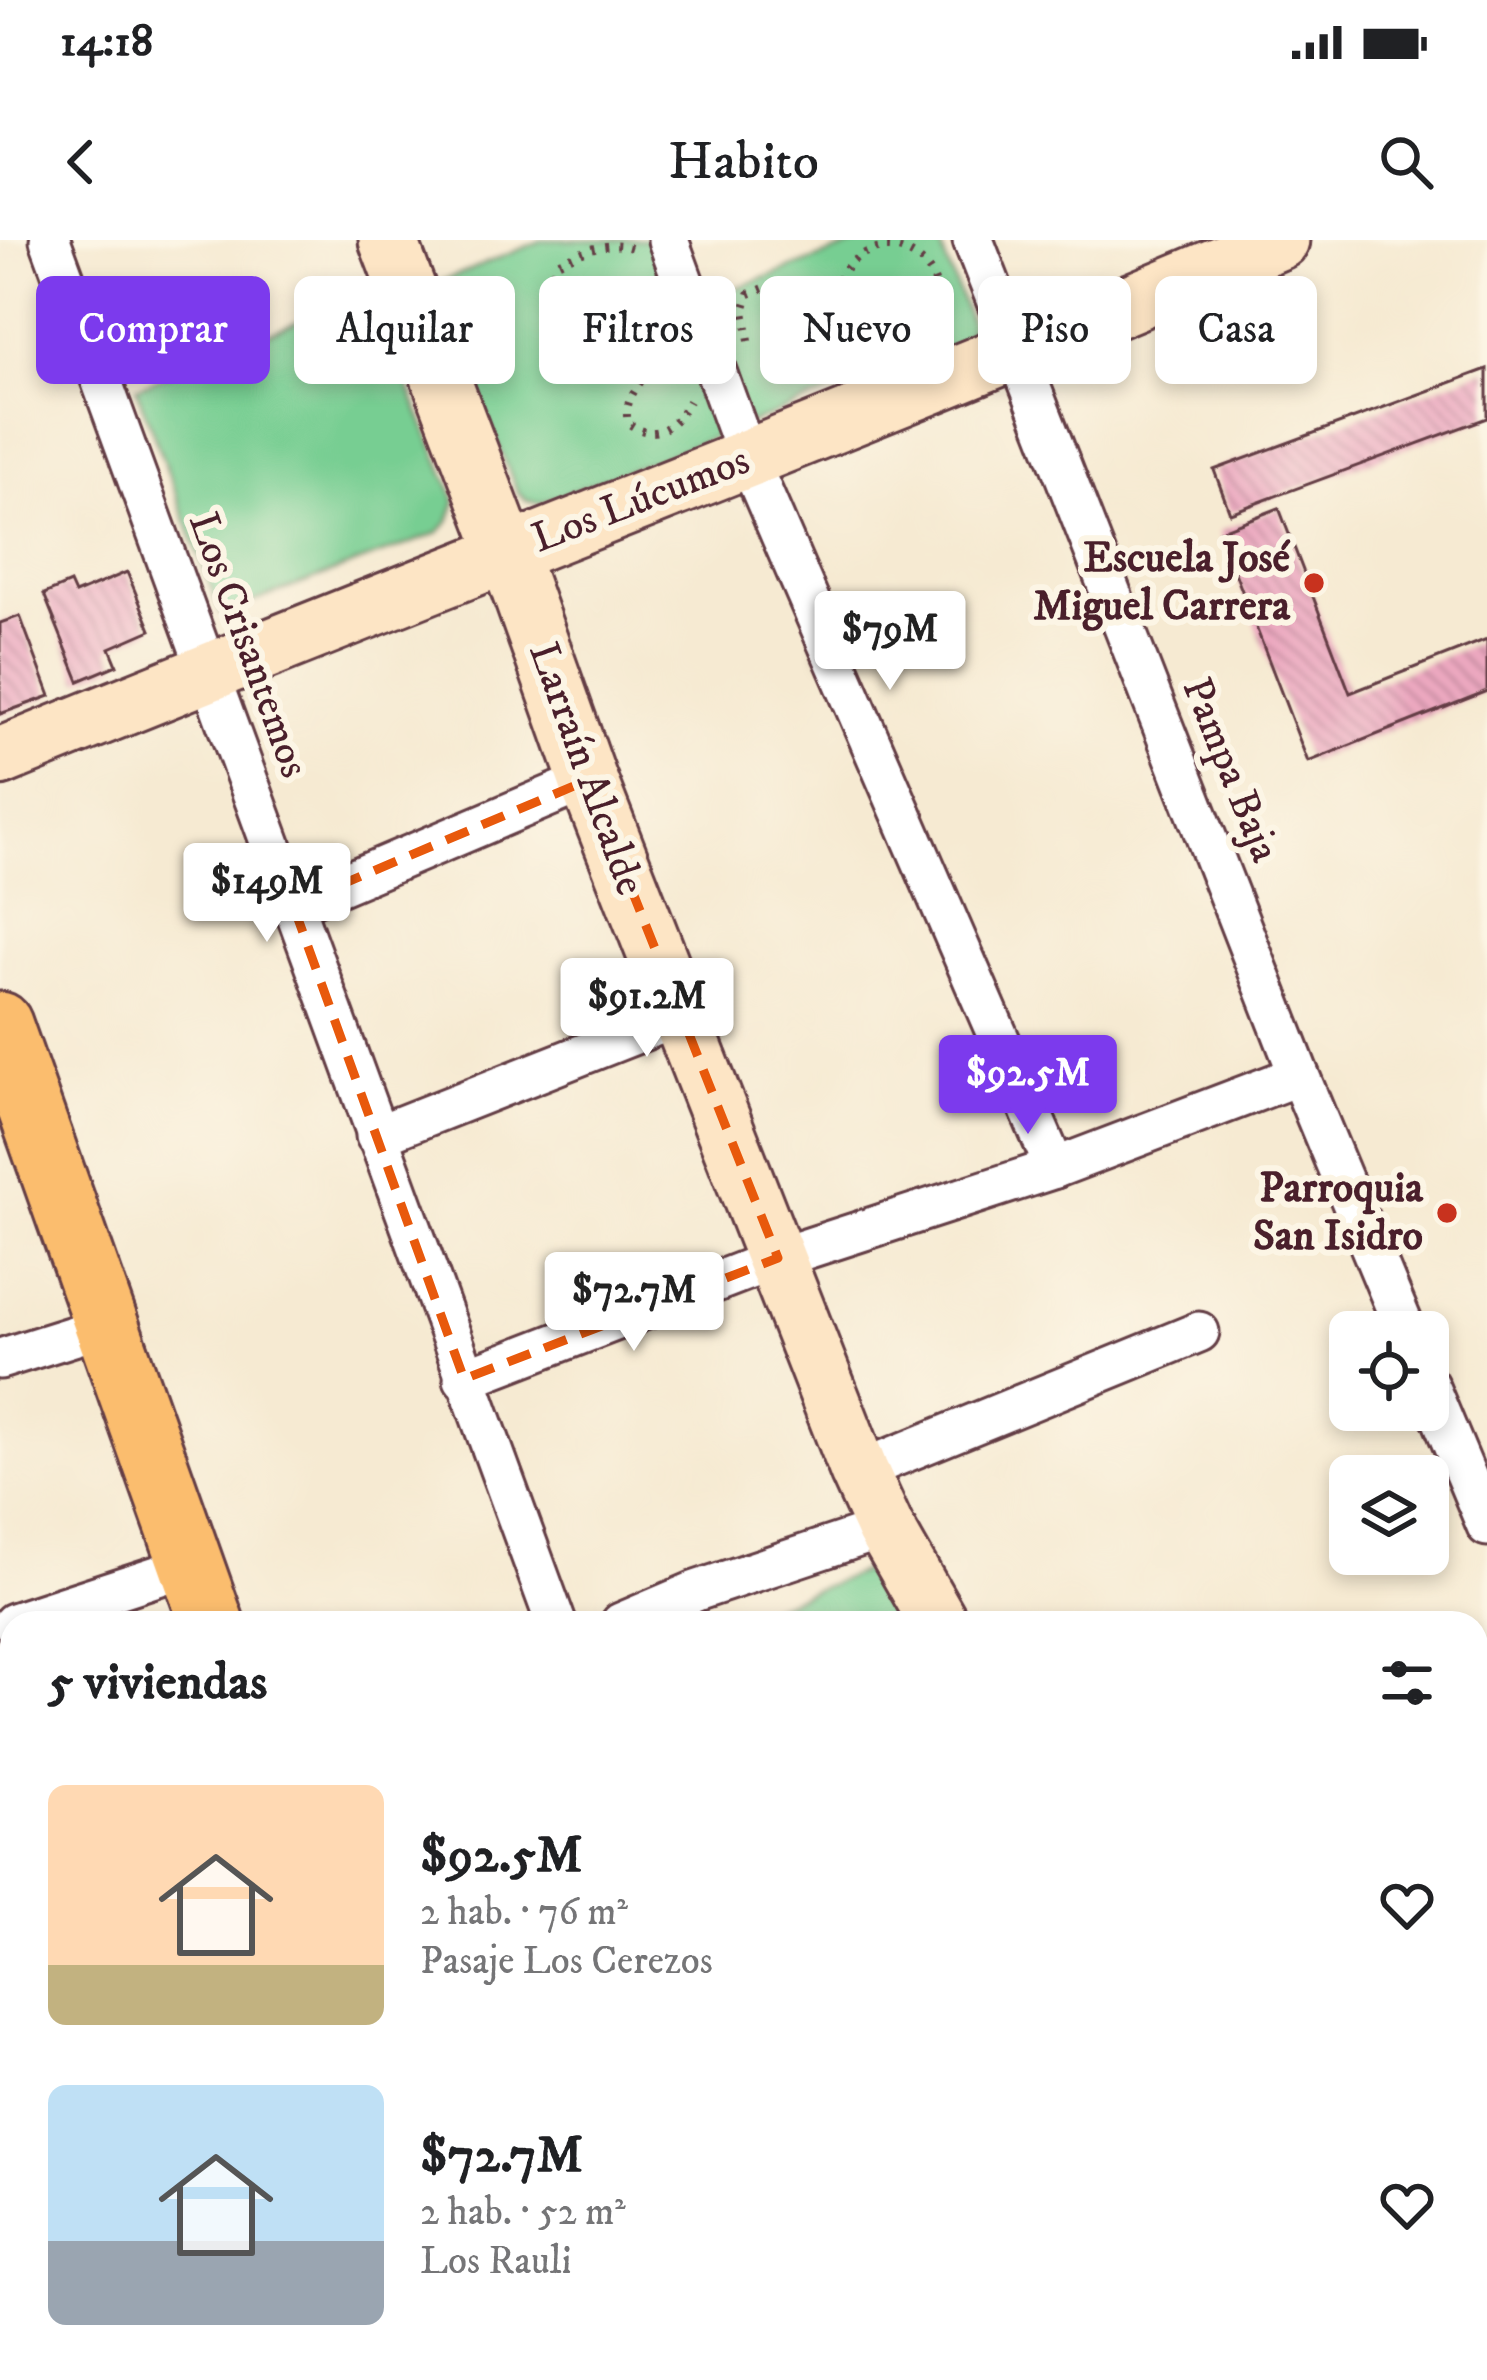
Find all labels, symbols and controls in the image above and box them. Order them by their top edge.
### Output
text: 14:18 [60,14,153,70]
icon: back [48,129,114,195]
text: Habito [668,129,819,196]
icon: search [1373,129,1439,195]
chip: Comprar [36,276,270,384]
chip: Alquilar [294,276,515,384]
chip: Filtros [539,276,736,384]
chip: Nuevo [760,276,954,384]
chip: Piso [978,276,1131,384]
chip: Casa [1155,276,1317,384]
street label: Los Lúcumos [525,435,757,565]
street label: Los Crisantemos [176,505,320,785]
place label: Escuela José Miguel Carrera [1033,533,1291,633]
marker: Escuela José Miguel Carrera [1301,570,1327,596]
pin: $79M [819,591,961,693]
text: $79M [842,605,938,654]
street label: Larraín Alcalde [516,636,656,902]
street label: Pampa Baja [1170,670,1291,870]
pin: $149M [183,843,351,945]
text: $149M [210,857,324,906]
pin: $91.2M [549,958,745,1060]
text: $91.2M [588,972,706,1021]
pin: $92.5M [930,1035,1126,1137]
text: $92.5M [966,1049,1090,1098]
place label: Parroquia San Isidro [1253,1163,1424,1263]
marker: Parroquia San Isidro [1434,1200,1460,1226]
pin: $72.7M [536,1252,732,1354]
text: $72.7M [572,1266,696,1315]
map controls [1329,1311,1449,1575]
button: locate [1329,1311,1449,1431]
button: layers [1329,1455,1449,1575]
icon: filters [1374,1650,1440,1716]
text: 5 viviendas [48,1651,267,1715]
text: $92.5M [420,1824,583,1888]
icon: home [144,1833,288,1977]
icon: heart [1374,1872,1440,1938]
text: 2 hab. · 76 m² [420,1888,628,1937]
text: Pasaje Los Cerezos [420,1937,713,1986]
text: $72.7M [420,2124,583,2188]
icon: home [144,2133,288,2277]
icon: heart [1374,2172,1440,2238]
text: 2 hab. · 52 m² [420,2188,626,2237]
text: Los Rauli [420,2237,572,2286]

